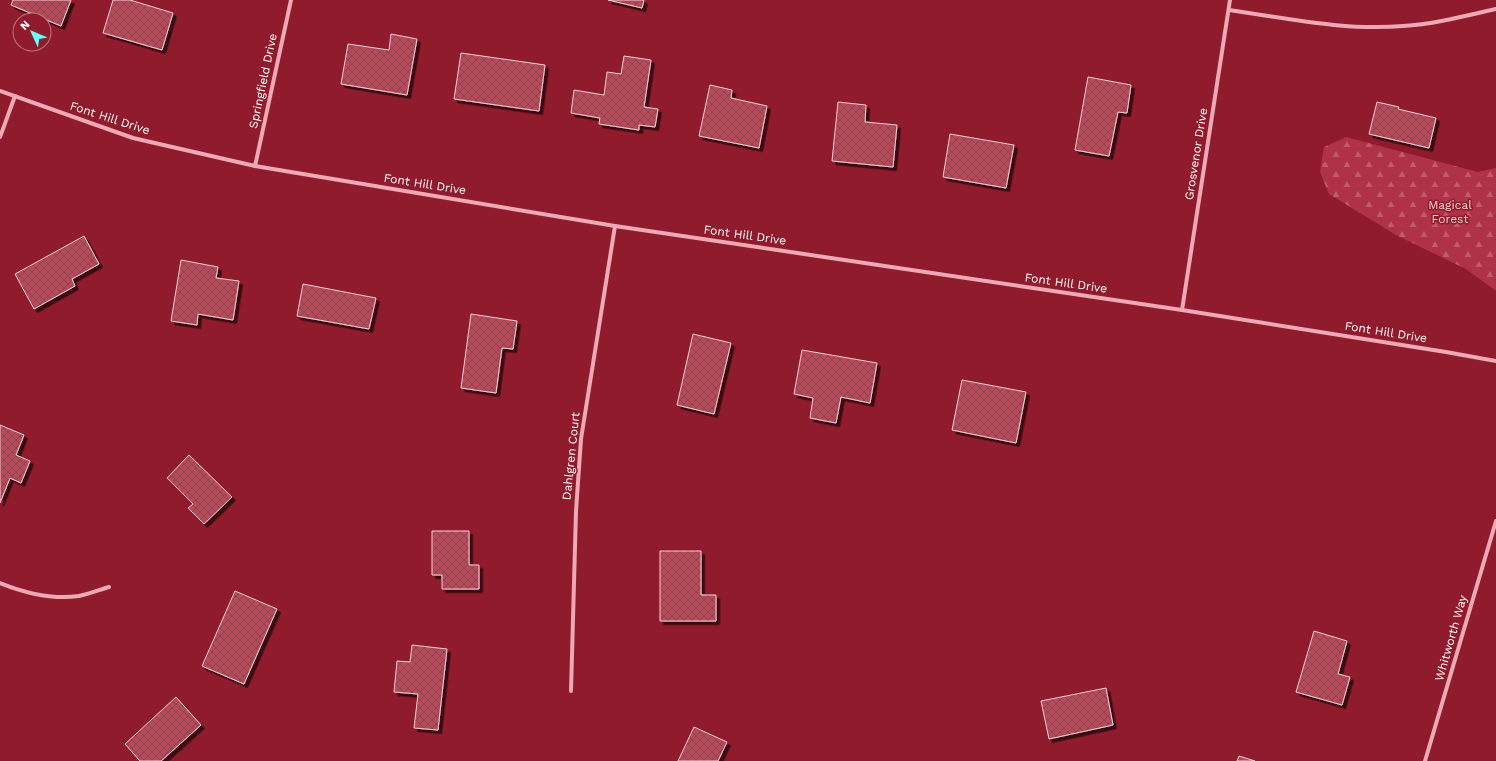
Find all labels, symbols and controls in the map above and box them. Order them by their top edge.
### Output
north arrow [12,12,52,52]
text: N [18,18,33,33]
street label: Springfield Drive [246,32,280,130]
street label: Font Hill Drive [68,98,152,138]
street label: Grosvenor Drive [1182,107,1210,201]
street label: Font Hill Drive [383,171,467,197]
park label: Magical Forest [1428,198,1472,226]
street label: Font Hill Drive [703,222,787,248]
street label: Font Hill Drive [1024,270,1108,296]
street label: Font Hill Drive [1344,319,1428,345]
street label: Dahlgren Court [559,411,583,501]
street label: Whitworth Way [1432,593,1470,683]

